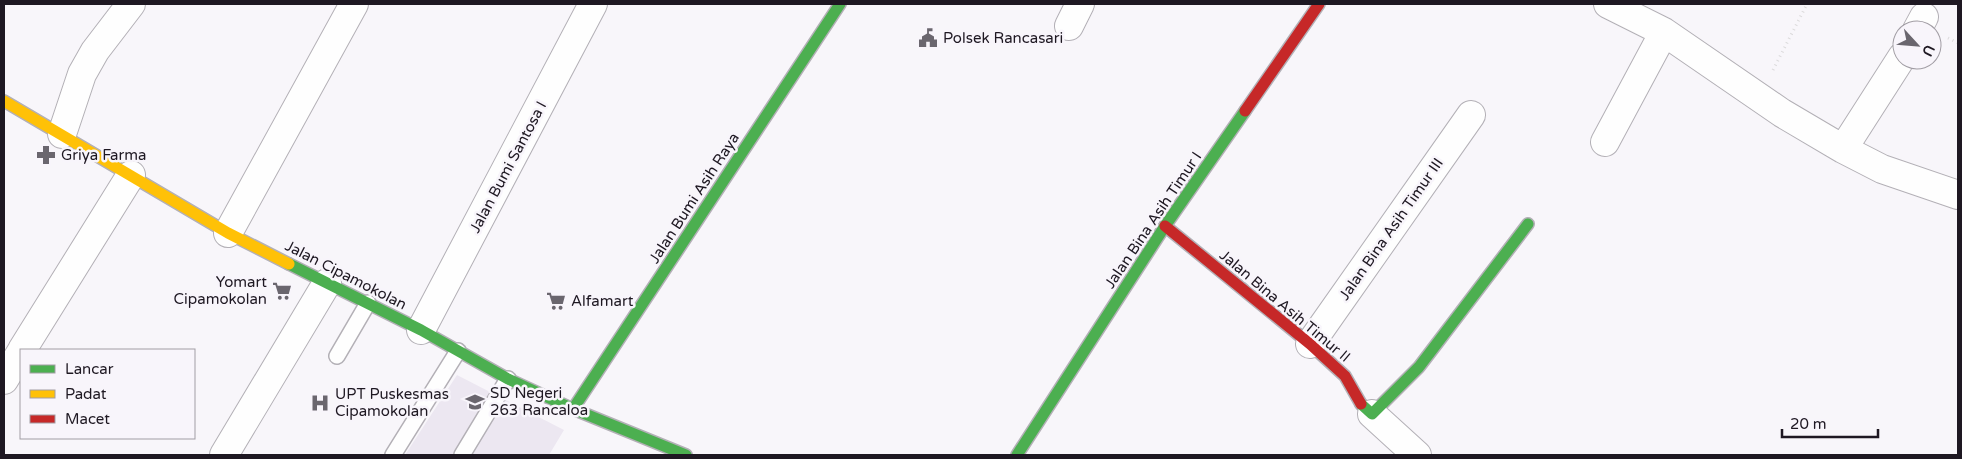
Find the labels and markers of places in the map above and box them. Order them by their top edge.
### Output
public building icon: Polsek Rancasari [917,27,939,49]
place label: Polsek Rancasari [943,29,1063,47]
pharmacy icon: Griya Farma [35,144,57,166]
place label: Griya Farma [61,146,147,164]
place label: Yomart Cipamokolan [174,273,267,308]
supermarket icon: Yomart Cipamokolan [271,280,293,302]
supermarket icon: Alfamart [545,290,567,312]
place label: Alfamart [571,292,634,310]
place label: SD Negeri 263 Rancaloa [490,384,588,419]
place label: UPT Puskesmas Cipamokolan [335,385,449,420]
school or university icon: SD Negeri 263 Rancaloa [464,391,486,413]
hospital icon: UPT Puskesmas Cipamokolan [309,392,331,414]

